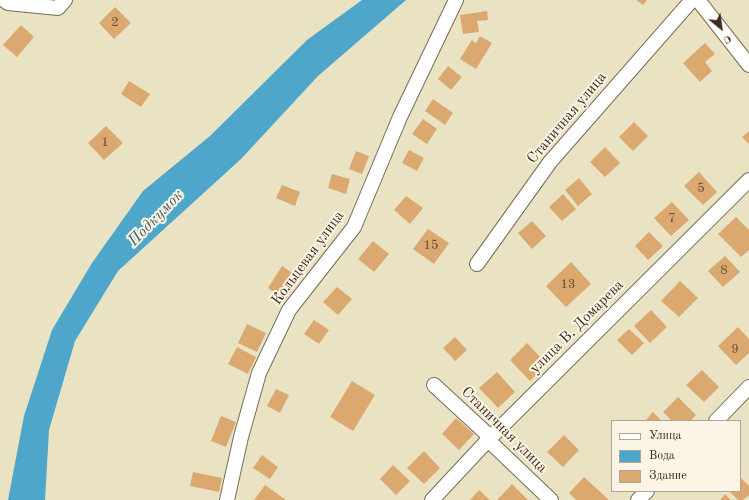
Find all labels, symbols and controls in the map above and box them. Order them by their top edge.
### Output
north arrow [701,8,741,48]
house number: 2 [111,15,119,31]
text: С [721,32,733,46]
street label: Станичная улица [523,68,611,168]
house number: 1 [101,135,109,151]
house number: 5 [697,181,705,197]
water label: Подкумок [124,186,188,250]
street label: Кольцевая улица [268,207,348,309]
house number: 7 [668,211,676,227]
house number: 15 [423,238,439,254]
house number: 8 [720,263,728,279]
street label: улица В. Домарева [526,276,628,378]
house number: 13 [560,277,576,293]
house number: 9 [731,342,739,358]
street label: Станичная улица [457,383,551,477]
legend [611,420,741,492]
text: Улица [649,430,682,442]
text: Вода [649,450,675,462]
text: Здание [649,470,687,482]

